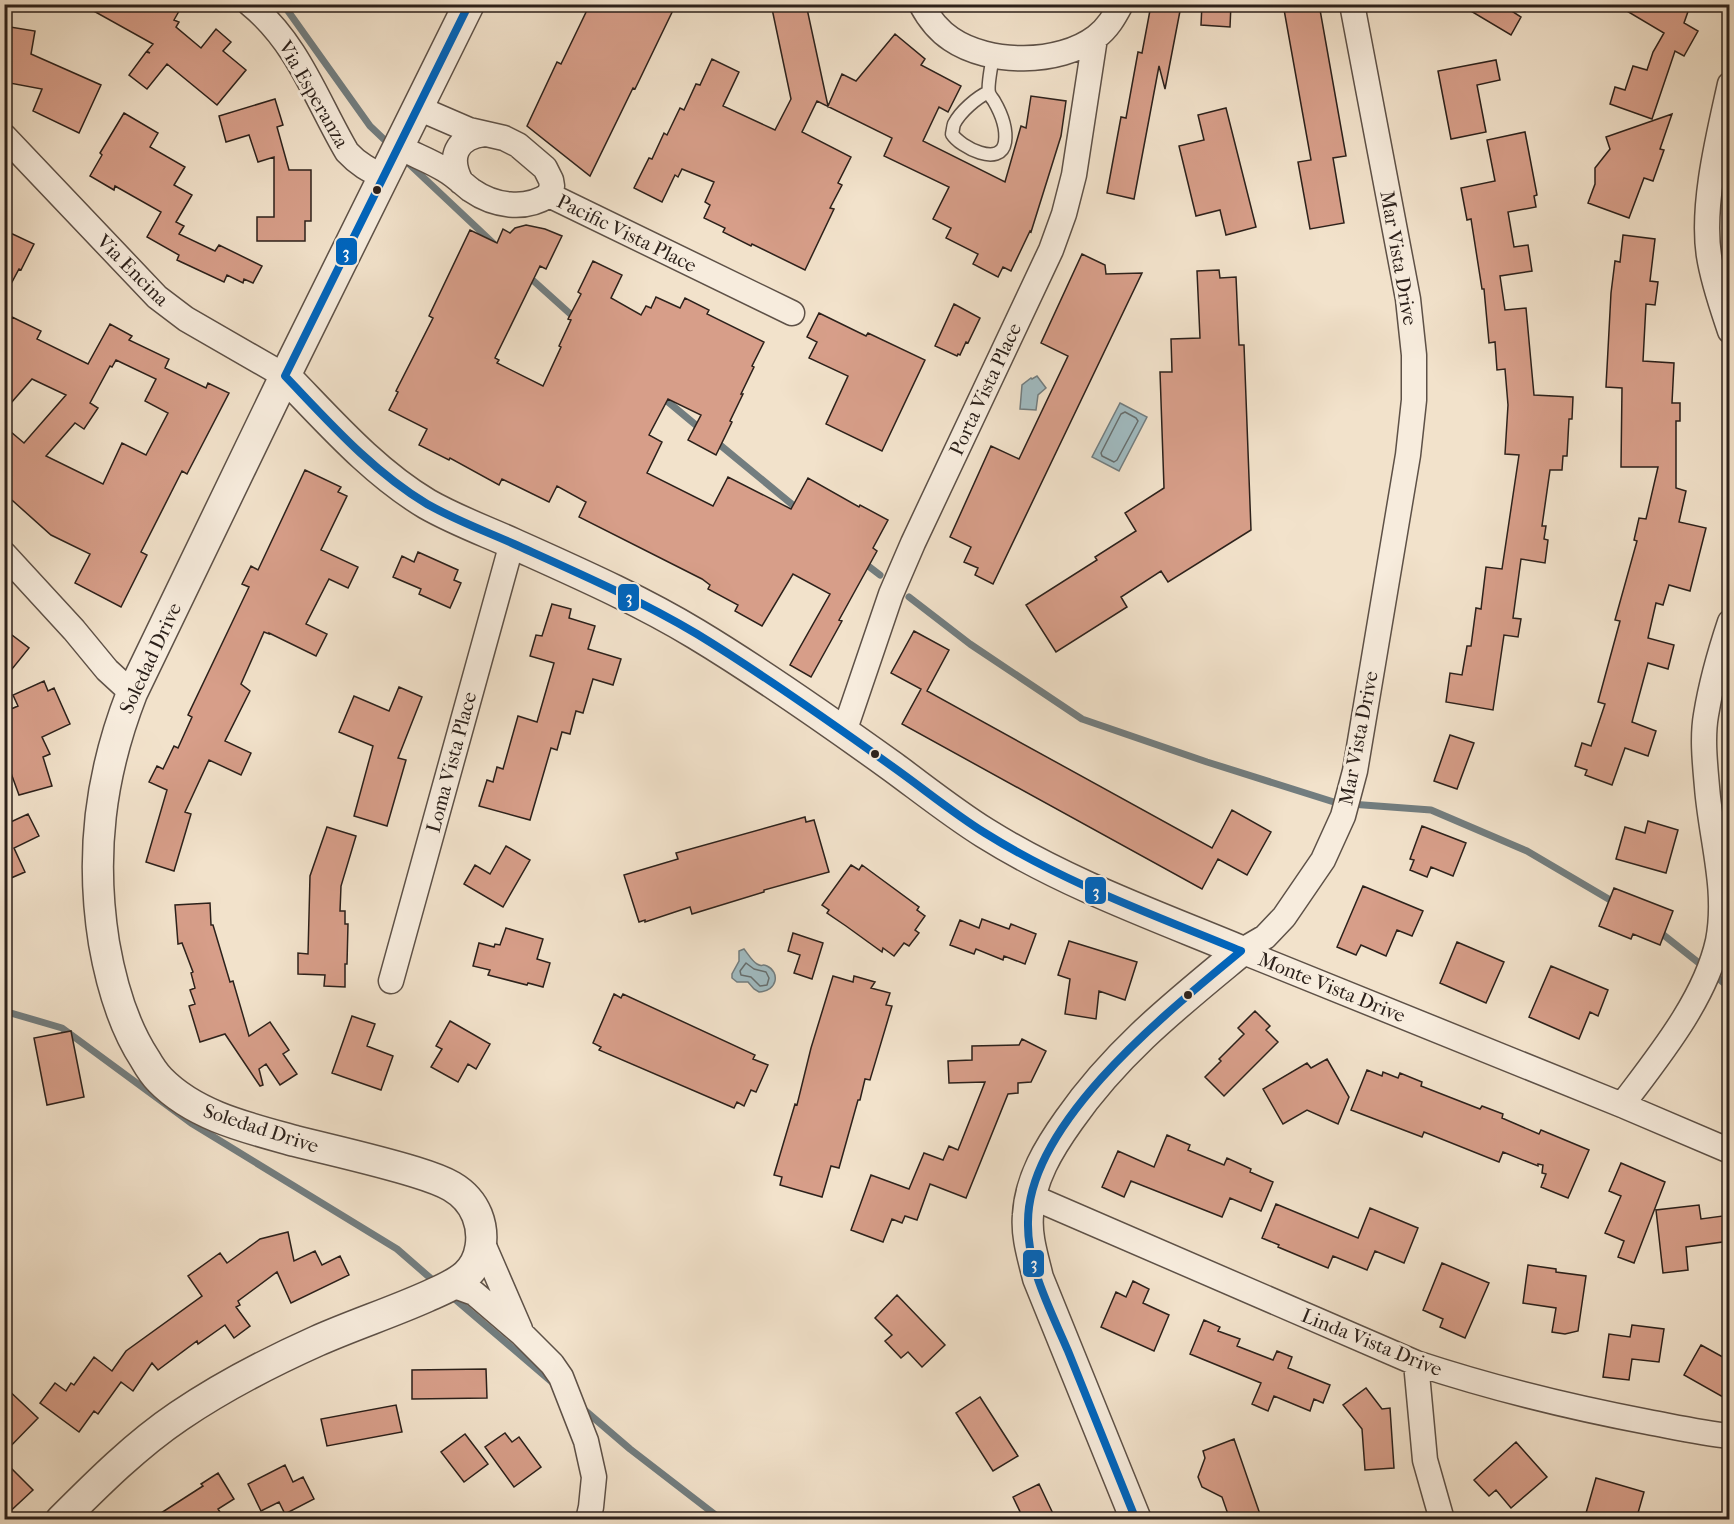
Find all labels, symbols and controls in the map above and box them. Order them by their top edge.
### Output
street label: Via Esperanza [273,36,354,153]
unlabelled marker [371,184,383,196]
street label: Mar Vista Drive [1375,189,1422,327]
street label: Pacific Vista Place [553,190,700,277]
street label: Via Encina [91,229,174,311]
line badge: 3 [335,237,358,266]
text: 3 [343,243,349,263]
street label: Porta Vista Place [945,319,1026,459]
line badge: 3 [617,583,640,612]
text: 3 [626,588,632,608]
street label: Soledad Drive [115,599,186,717]
street label: Mar Vista Drive [1334,669,1383,807]
street label: Loma Vista Place [422,689,481,835]
unlabelled marker [869,748,881,760]
line badge: 3 [1084,876,1107,905]
text: 3 [1093,882,1099,902]
street label: Monte Vista Drive [1255,947,1409,1028]
unlabelled marker [1182,989,1194,1001]
street label: Soledad Drive [200,1099,321,1158]
line badge: 3 [1022,1249,1045,1278]
text: 3 [1031,1254,1037,1274]
street label: Linda Vista Drive [1298,1304,1446,1381]

